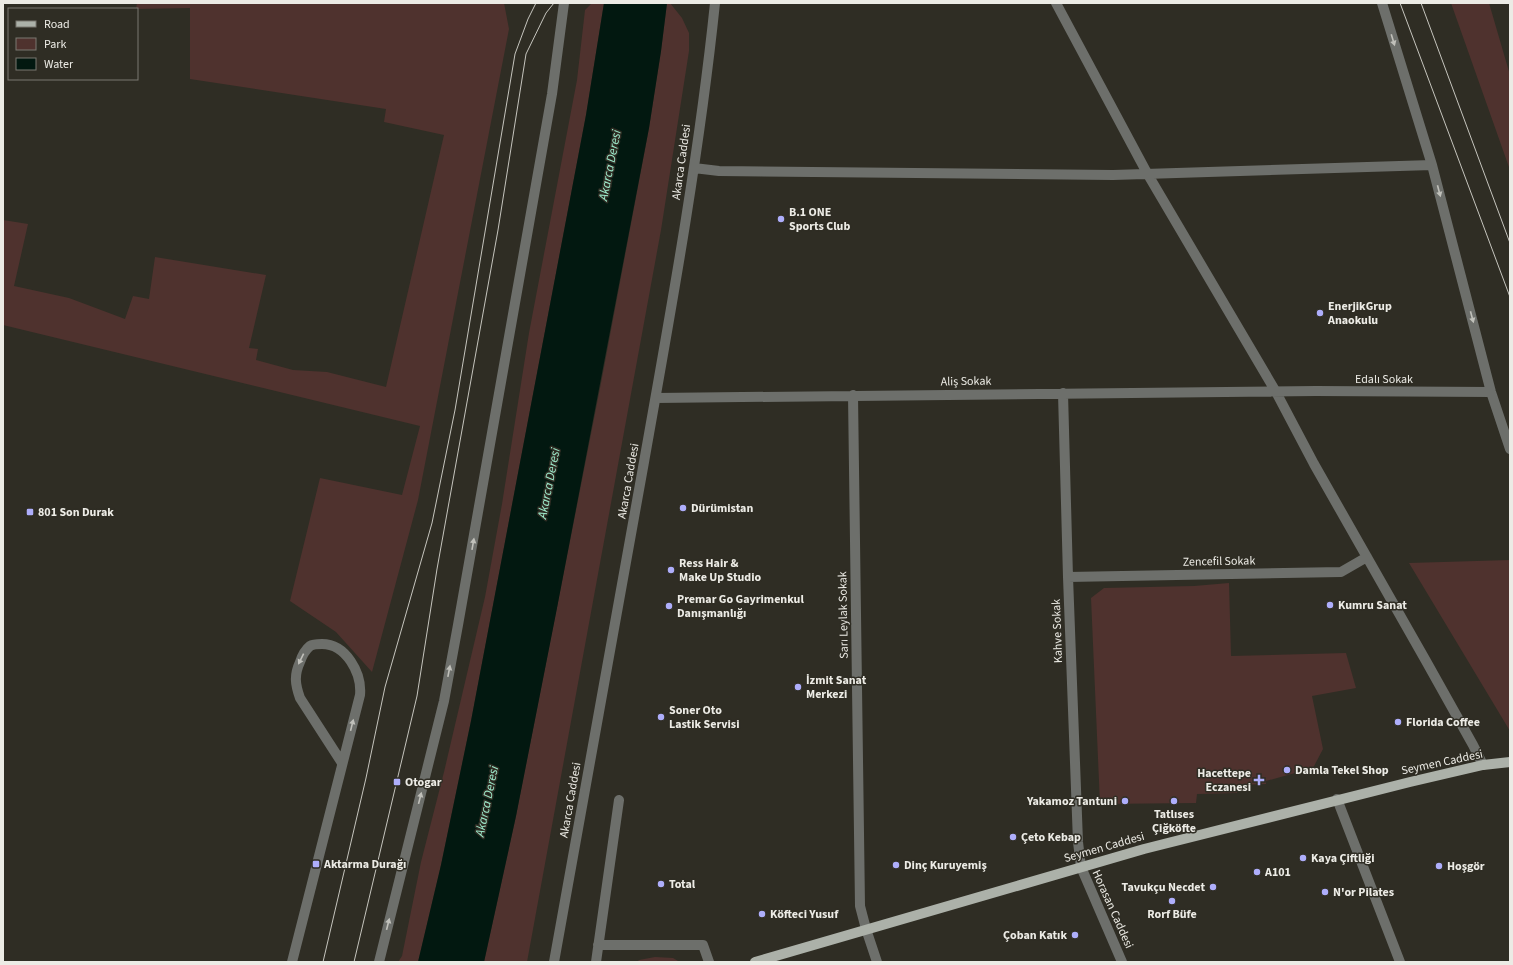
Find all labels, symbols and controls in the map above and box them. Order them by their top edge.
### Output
legend [8,8,138,80]
text: Road [44,16,70,33]
one-way arrow [1390,35,1396,47]
text: Park [44,36,66,53]
text: Water [44,56,74,73]
street label: Akarca Caddesi [668,123,695,201]
water label: Akarca Deresi [594,127,626,203]
one-way arrow [1436,186,1442,198]
place label: B.1 ONE Sports Club [789,204,850,235]
marker: B.1 ONE Sports Club [776,214,786,224]
place label: EnerjikGrup Anaokulu [1327,298,1392,329]
marker: EnerjikGrup Anaokulu [1315,308,1325,318]
one-way arrow [1469,311,1475,323]
street label: Edalı Sokak [1355,371,1413,388]
street label: Aliş Sokak [941,373,992,390]
street label: Akarca Caddesi [613,442,644,520]
water label: Akarca Deresi [533,445,565,521]
place label: Dürümistan [691,500,753,517]
marker: Dürümistan [678,503,688,513]
place label: 801 Son Durak [38,504,114,521]
marker: 801 Son Durak [25,507,35,517]
one-way arrow [470,537,476,550]
street label: Zencefil Sokak [1183,552,1255,571]
place label: Ress Hair & Make Up Studio [679,555,762,586]
marker: Ress Hair & Make Up Studio [666,565,676,575]
street label: Sarı Leylak Sokak [834,571,853,659]
place label: Premar Go Gayrimenkul Danışmanlığı [677,591,804,622]
place label: Kumru Sanat [1338,597,1407,614]
street label: Kahve Sokak [1048,599,1067,663]
marker: Kumru Sanat [1325,600,1335,610]
marker: Premar Go Gayrimenkul Danışmanlığı [664,601,674,611]
one-way arrow [298,653,305,665]
one-way arrow [447,665,453,678]
place label: İzmit Sanat Merkezi [806,672,867,703]
marker: İzmit Sanat Merkezi [793,682,803,692]
place label: Soner Oto Lastik Servisi [669,702,739,733]
marker: Soner Oto Lastik Servisi [656,712,666,722]
place label: Florida Coffee [1406,714,1480,731]
marker: Florida Coffee [1393,717,1403,727]
one-way arrow [349,719,355,731]
street label: Seymen Caddesi [1400,746,1485,779]
street label: Akarca Caddesi [555,761,586,839]
place label: Damla Tekel Shop [1295,762,1389,779]
water label: Akarca Deresi [471,763,503,839]
place label: Hacettepe Eczanesi [1197,765,1251,796]
marker: Damla Tekel Shop [1282,765,1292,775]
place label: Otogar [405,774,442,791]
marker: Hacettepe Eczanesi [1254,775,1264,785]
marker: Otogar [392,777,402,787]
one-way arrow [417,792,423,804]
place label: Yakamoz Tantuni [1026,793,1117,810]
marker: Yakamoz Tantuni [1120,796,1130,806]
marker: Tatlıses Çiğköfte [1169,796,1179,806]
place label: Tatlıses Çiğköfte [1152,806,1196,837]
street label: Seymen Caddesi [1062,828,1146,867]
place label: Çeto Kebap [1021,829,1081,846]
marker: Çeto Kebap [1008,832,1018,842]
place label: Kaya Çiftliği [1311,850,1374,867]
marker: Kaya Çiftliği [1298,853,1308,863]
place label: Aktarma Durağı [323,856,406,873]
place label: Dinç Kuruyemiş [904,857,987,874]
place label: Hoşgör [1447,858,1485,875]
marker: Aktarma Durağı [311,859,321,869]
marker: Dinç Kuruyemiş [891,860,901,870]
marker: Hoşgör [1434,861,1444,871]
place label: A101 [1264,864,1291,881]
street label: Horasan Caddesi [1088,867,1138,951]
marker: A101 [1252,867,1262,877]
place label: Total [669,876,696,893]
marker: Total [656,879,666,889]
place label: Tavukçu Necdet [1122,879,1205,896]
marker: Tavukçu Necdet [1208,882,1218,892]
place label: N'or Pilates [1333,884,1394,901]
marker: N'or Pilates [1320,887,1330,897]
marker: Rorf Büfe [1167,896,1177,906]
place label: Köfteci Yusuf [770,906,839,923]
place label: Rorf Büfe [1147,906,1197,923]
marker: Köfteci Yusuf [757,909,767,919]
one-way arrow [386,918,392,930]
place label: Çoban Katık [1003,927,1067,944]
marker: Çoban Katık [1070,930,1080,940]

